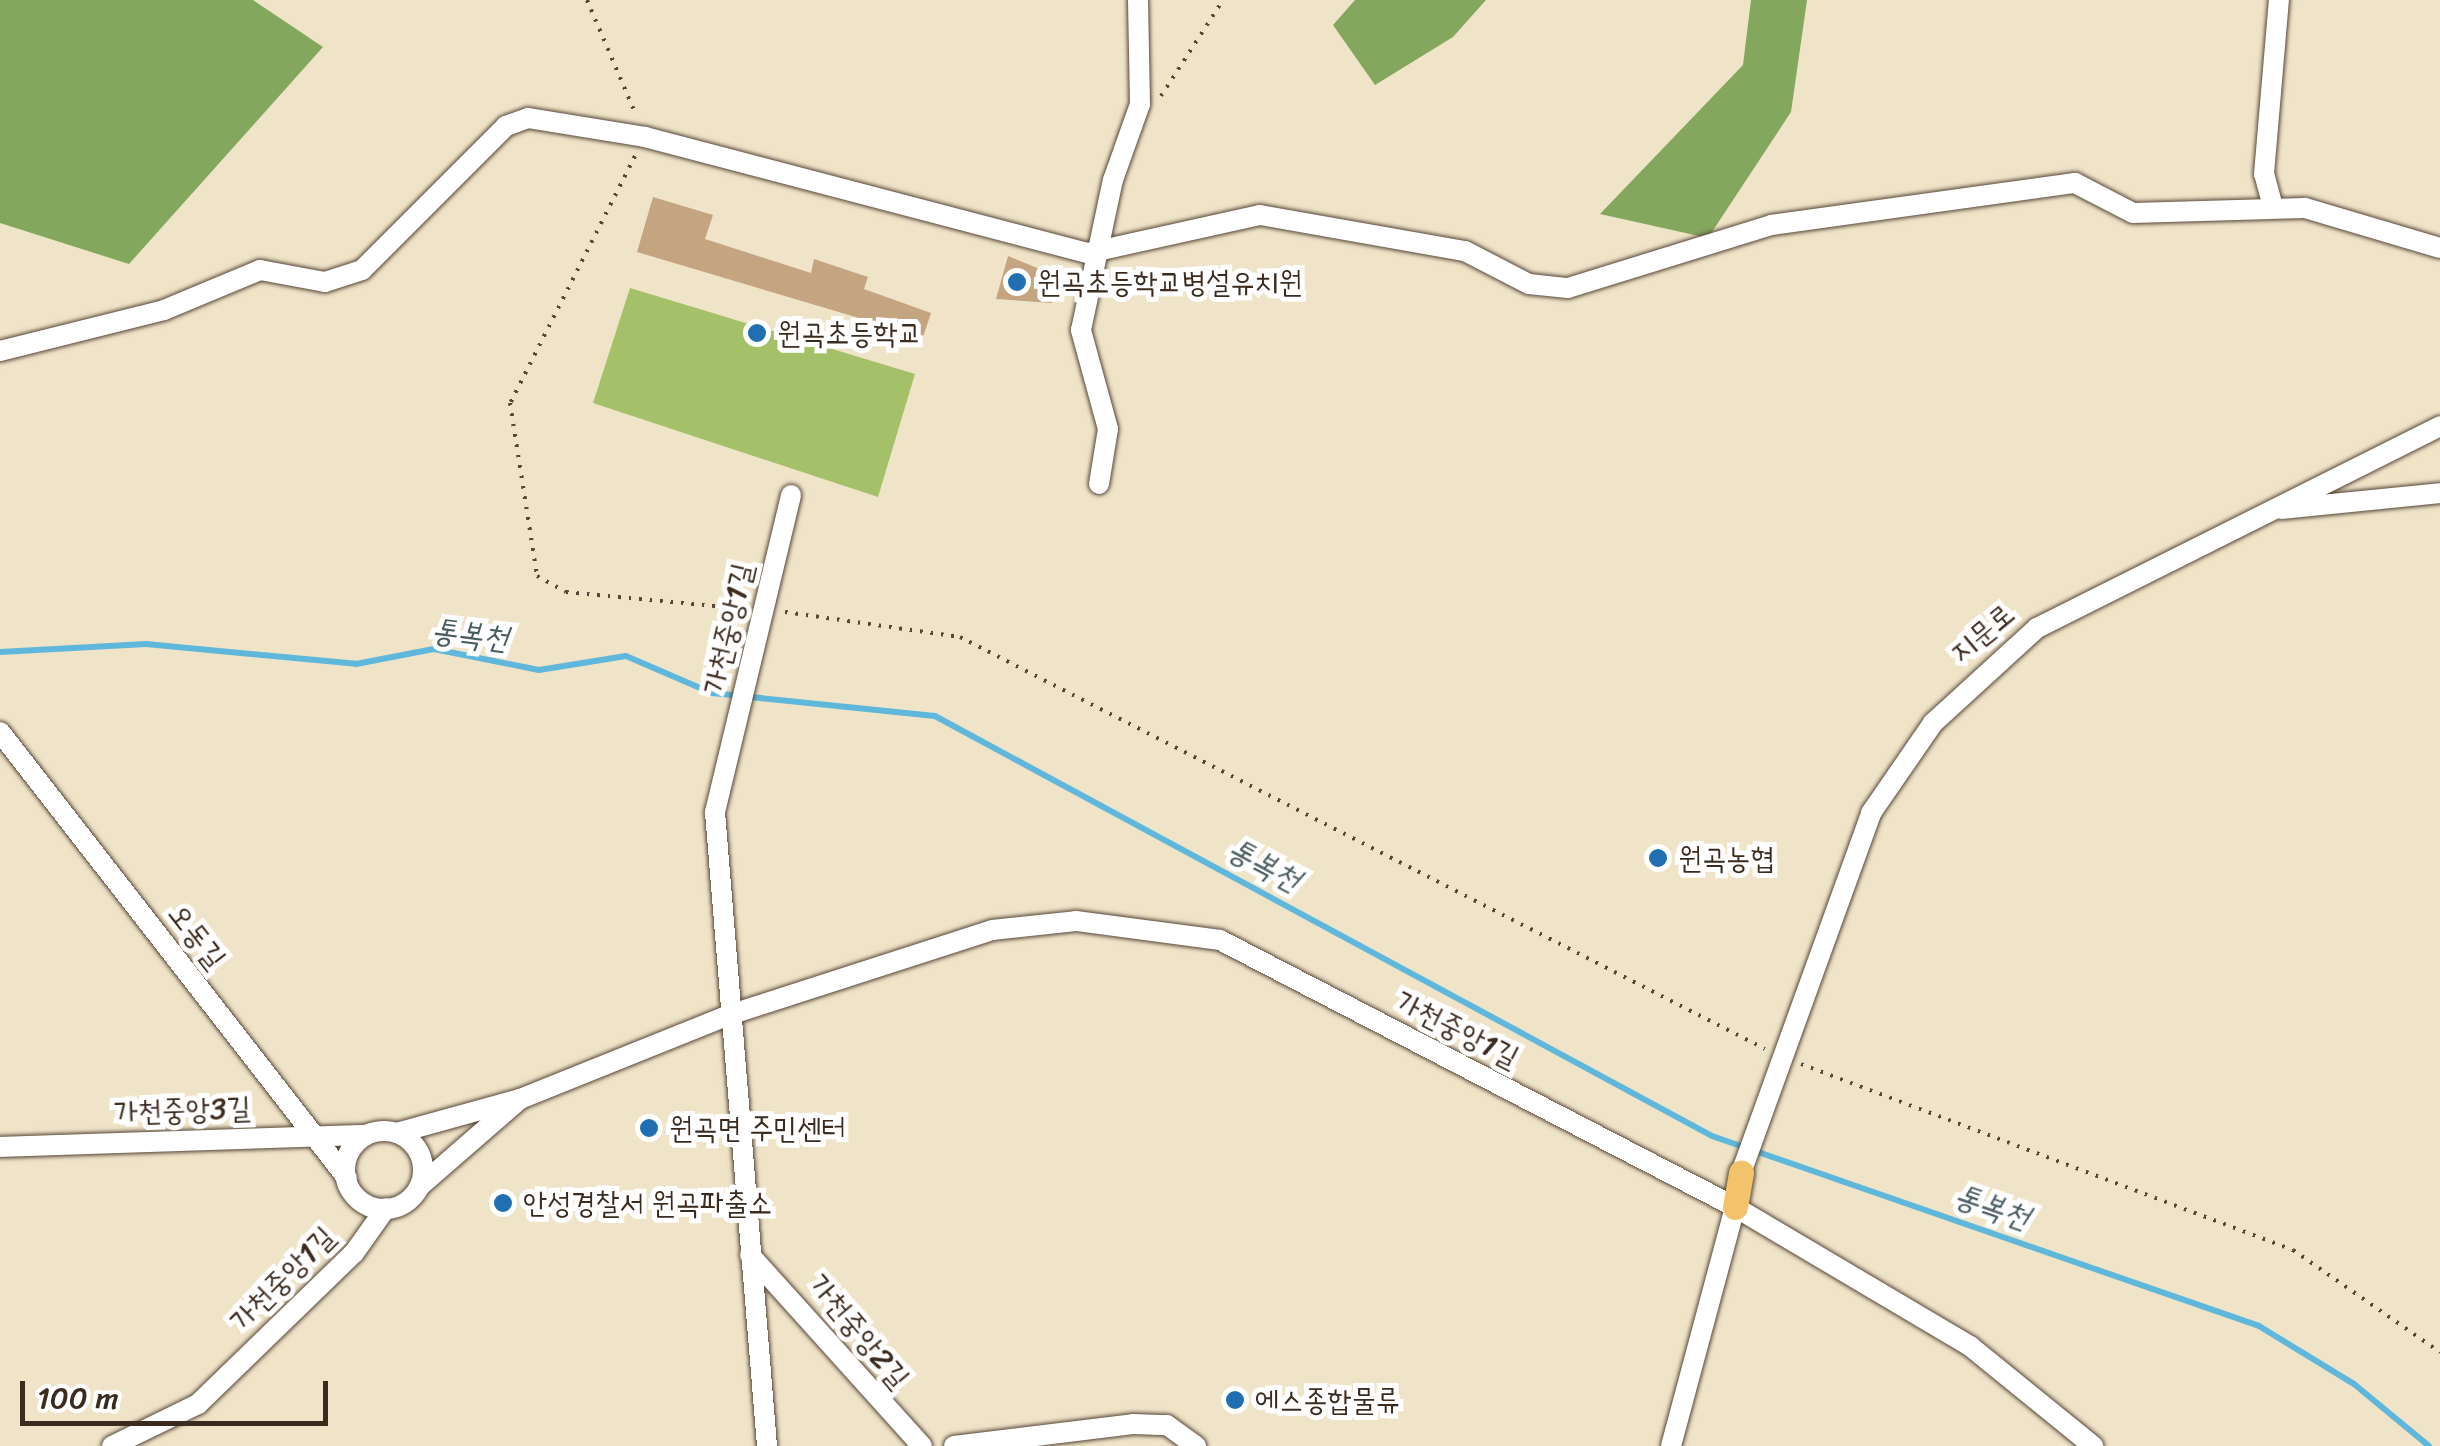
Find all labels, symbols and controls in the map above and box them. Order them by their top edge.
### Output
place label: 원곡초등학교병설유치원 [1037,264,1303,300]
marker: 원곡초등학교병설유치원 [1006,271,1028,293]
place label: 원곡초등학교 [777,315,922,351]
marker: 원곡초등학교 [746,322,768,344]
street label: 가천중앙1길 [695,560,761,698]
street label: 지문로 [1943,596,2021,670]
water label: 통복천 [429,611,511,659]
water label: 통복천 [1221,830,1307,900]
place label: 원곡농협 [1678,840,1775,876]
marker: 원곡농협 [1647,847,1669,869]
street label: 오동길 [161,896,233,976]
street label: 가천중앙1길 [1389,983,1525,1075]
street label: 가천중앙3길 [113,1090,251,1130]
place label: 원곡면 주민센터 [669,1110,846,1146]
marker: 원곡면 주민센터 [638,1117,660,1139]
water label: 통복천 [1949,1176,2035,1238]
place label: 안성경찰서 원곡파출소 [523,1185,772,1221]
marker: 안성경찰서 원곡파출소 [492,1192,514,1214]
street label: 가천중앙1길 [222,1219,342,1339]
street label: 가천중앙2길 [801,1267,917,1395]
scale bar [25,1361,332,1423]
text: 100 m [37,1371,119,1425]
place label: 에스종합물류 [1255,1382,1400,1418]
marker: 에스종합물류 [1224,1389,1246,1411]

